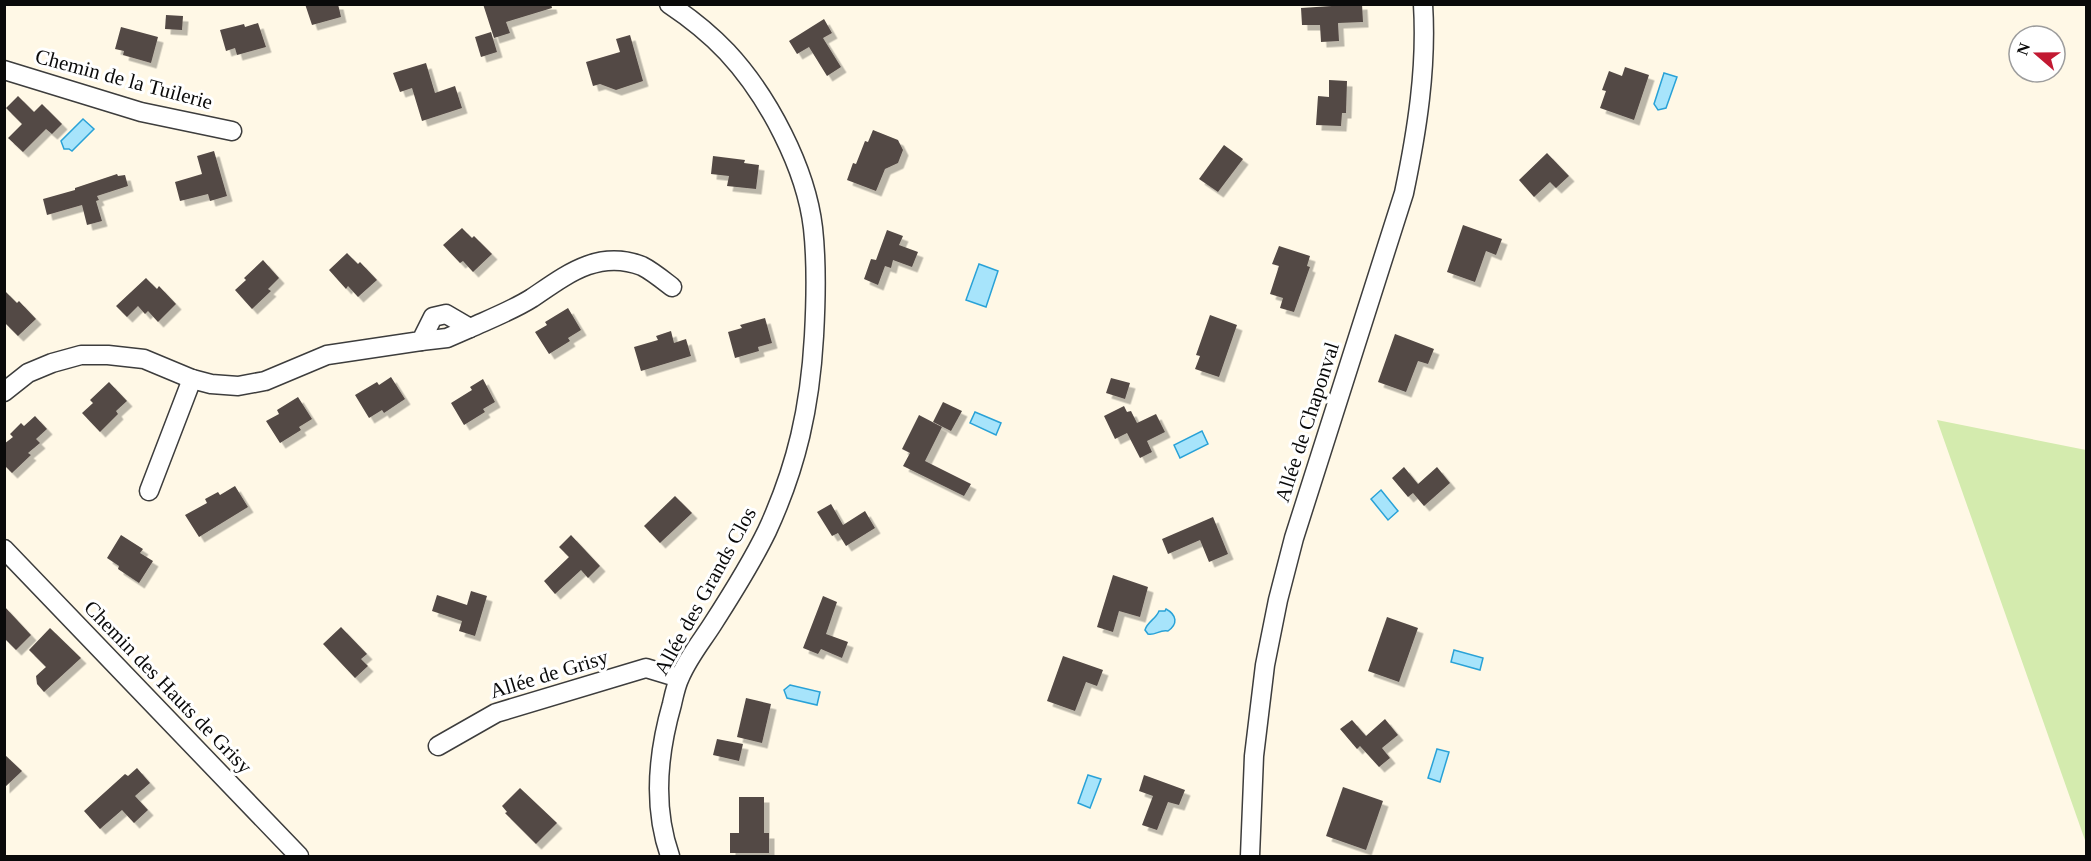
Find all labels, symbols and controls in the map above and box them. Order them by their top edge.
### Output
north arrow [2007,24,2067,84]
text: N [2013,40,2033,57]
street label: Chemin de la Tuilerie [33,44,215,114]
street label: Allée de Chaponval [1270,339,1344,505]
street label: Allée des Grands Clos [649,503,761,679]
street label: Chemin des Hauts de Grisy [79,596,257,779]
street label: Allée de Grisy [487,644,612,703]

